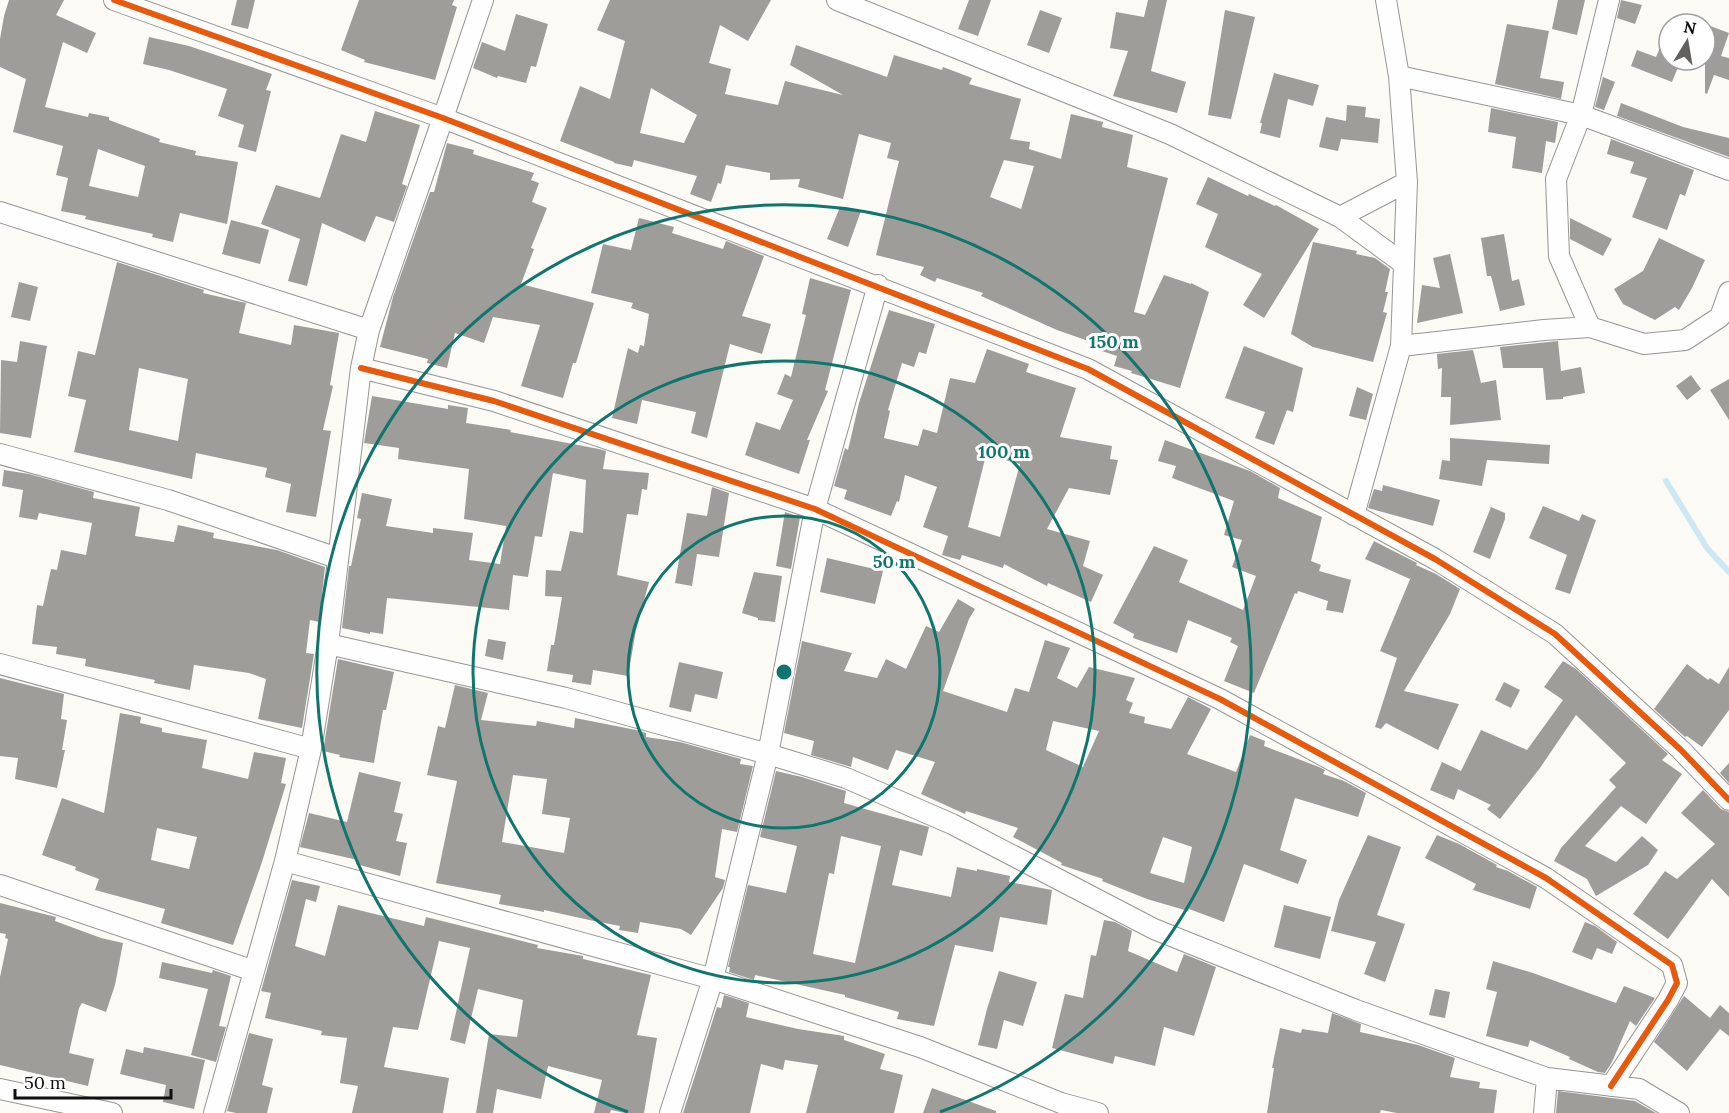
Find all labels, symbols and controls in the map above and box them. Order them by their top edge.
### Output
north arrow [1657,12,1717,72]
text: N [1682,16,1698,38]
text: 150 m [1089,330,1139,353]
text: 100 m [978,440,1030,463]
text: 50 m [873,550,916,573]
centre of rings [774,662,794,682]
scale bar [15,1062,171,1100]
text: 50 m [24,1071,66,1094]

